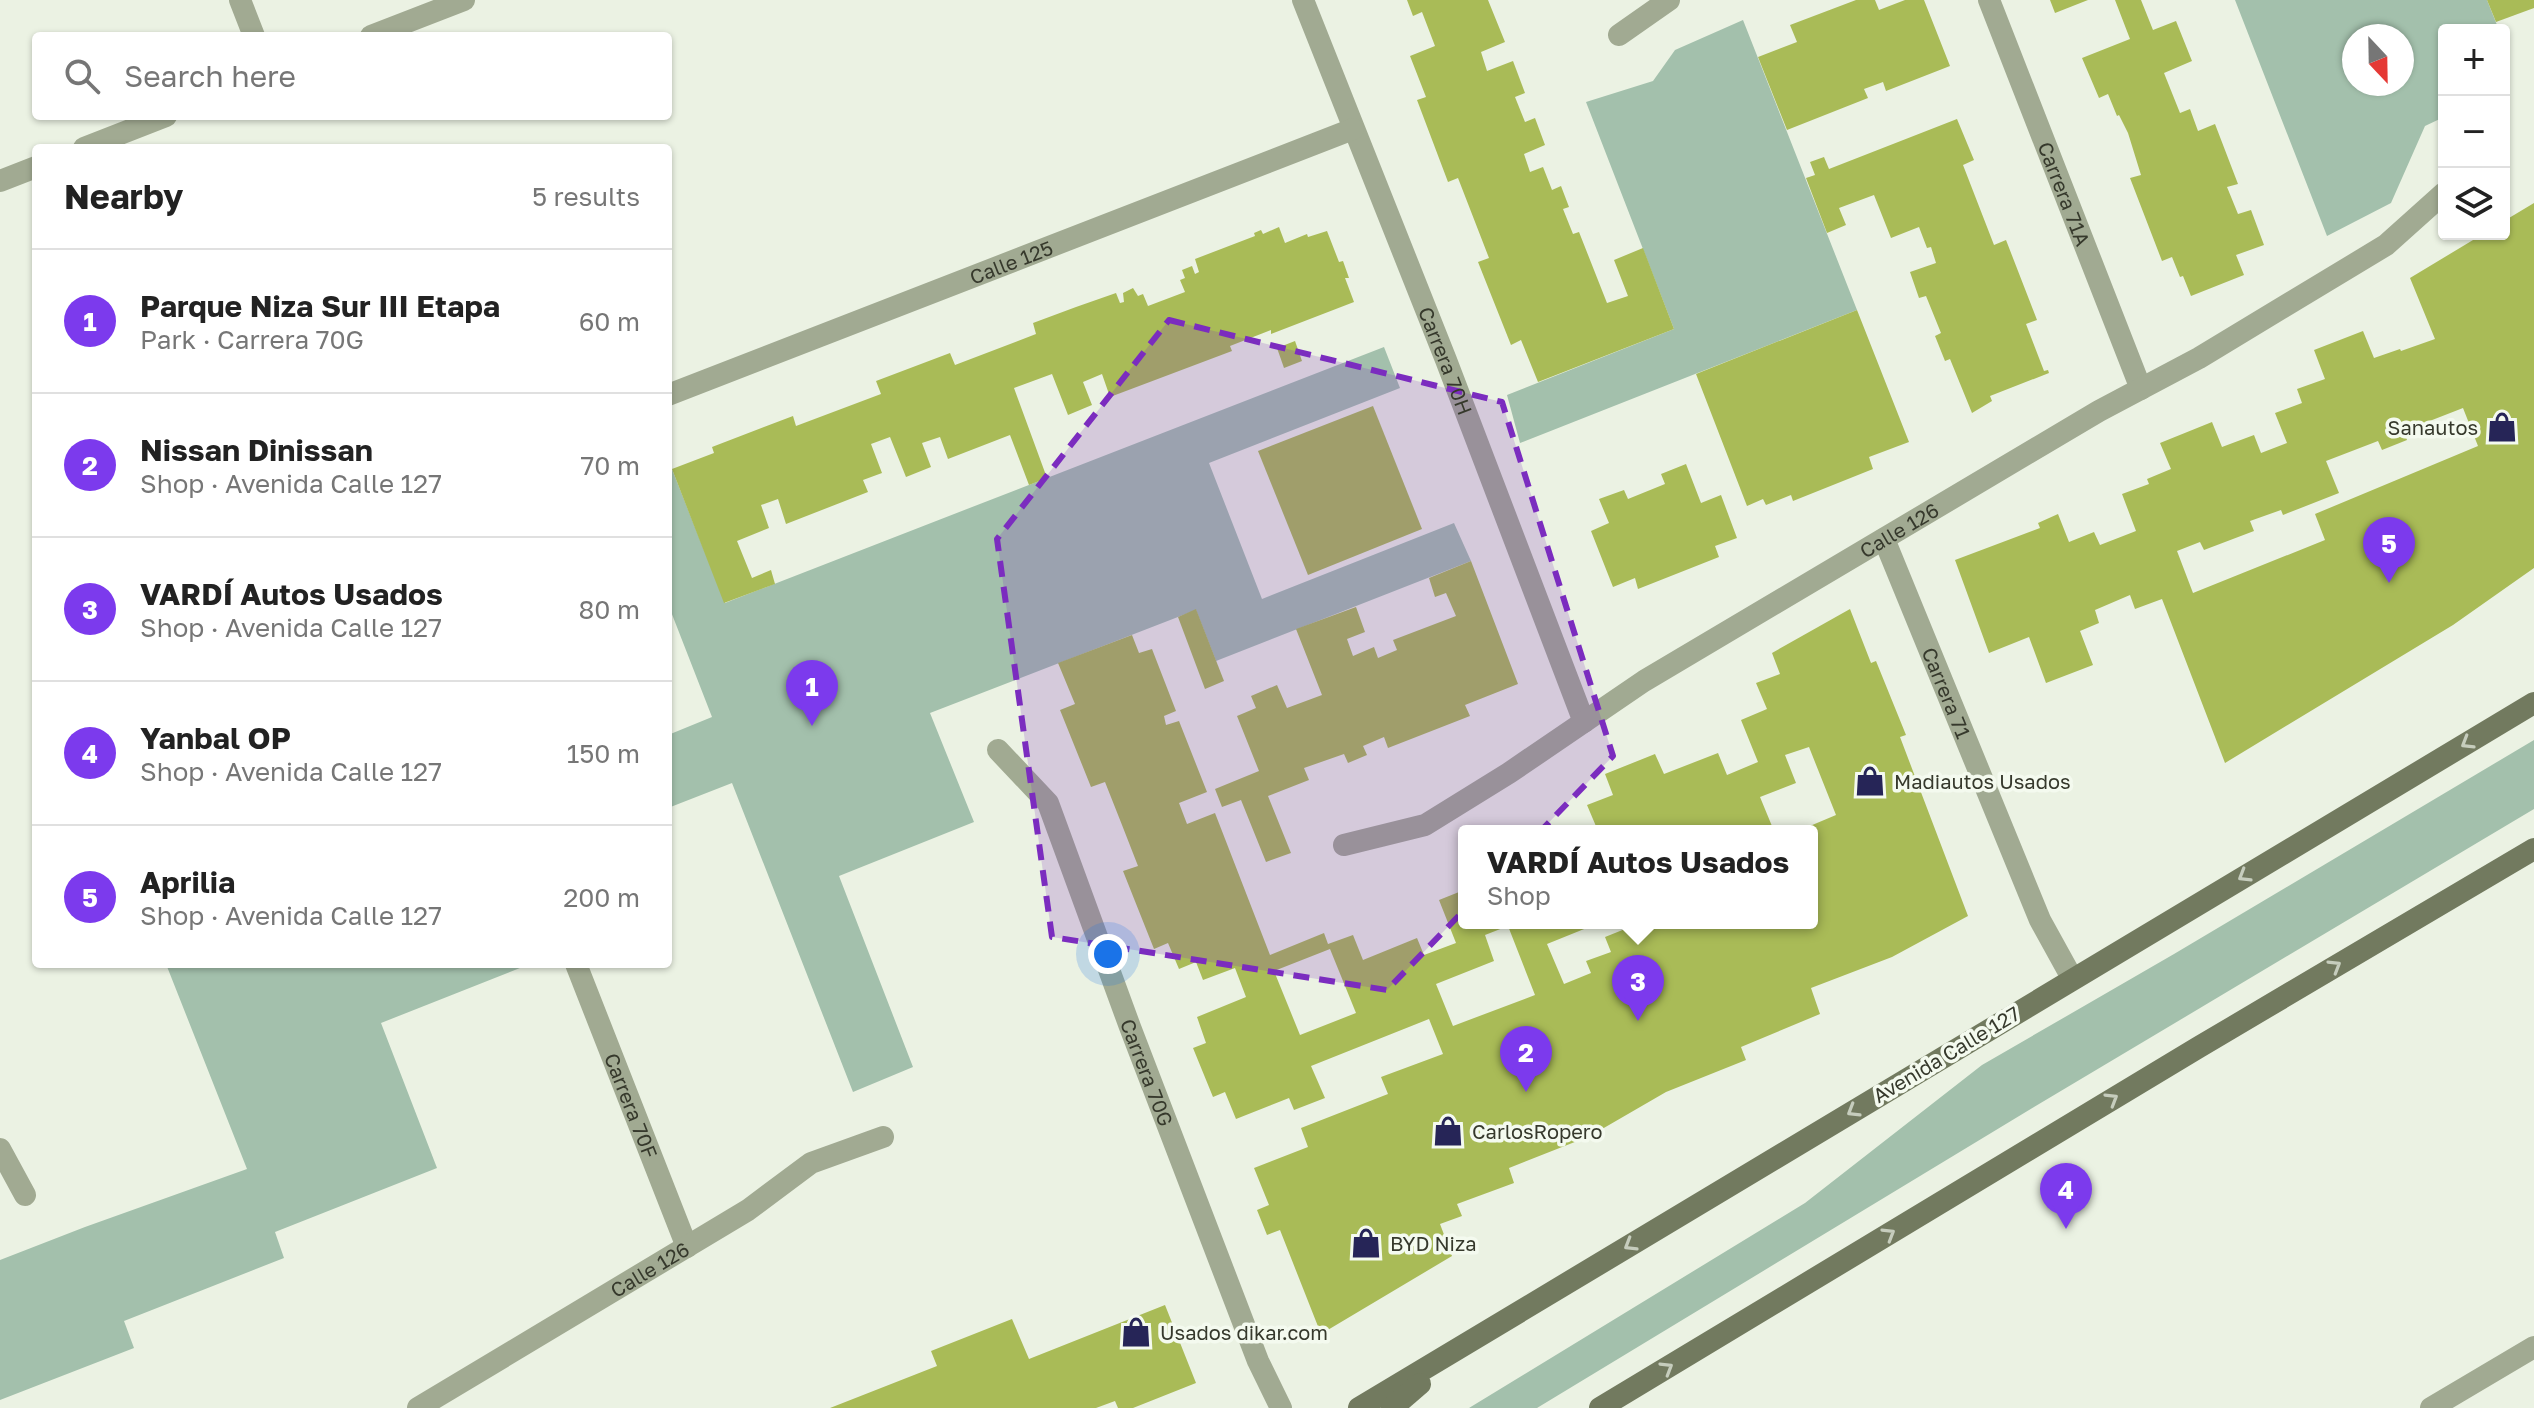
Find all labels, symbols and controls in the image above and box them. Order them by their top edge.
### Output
north arrow [2342,24,2414,96]
map controls [2438,24,2510,240]
button: + [2438,24,2510,96]
search box [32,32,672,120]
icon: search [60,54,104,98]
text: Search here [124,58,296,94]
button: − [2438,96,2510,168]
street label: Carrera 71A [2034,138,2096,249]
button: layers [2438,168,2510,240]
text: Nearby [64,176,184,216]
text: 5 results [532,181,640,212]
street label: Calle 125 [966,235,1056,289]
text: Parque Niza Sur III Etapa [140,288,500,324]
street label: Carrera 70H [1414,303,1478,418]
text: 1 [83,306,97,337]
text: 60 m [579,306,640,337]
text: Park · Carrera 70G [140,324,364,355]
shop icon: Sanautos [2485,410,2519,444]
place label: Sanautos [2388,415,2478,439]
text: Nissan Dinissan [140,432,373,468]
text: 2 [82,450,98,481]
text: 70 m [581,450,640,481]
text: Shop · Avenida Calle 127 [140,468,442,499]
street label: Calle 126 [1855,497,1943,562]
pin: 5 [2363,517,2415,583]
text: VARDÍ Autos Usados [140,576,443,612]
text: 3 [82,594,98,625]
text: 80 m [579,594,640,625]
text: Shop · Avenida Calle 127 [140,612,442,643]
street label: Carrera 71 [1918,644,1976,742]
pin: 1 [786,660,838,726]
text: Yanbal OP [140,720,291,756]
one-way arrow [2461,733,2476,749]
text: 4 [82,738,98,769]
text: 150 m [567,738,640,769]
text: Shop · Avenida Calle 127 [140,756,442,787]
shop icon: Madiautos Usados [1853,764,1887,798]
place label: Madiautos Usados [1894,769,2071,793]
popup [1458,825,1818,929]
text: VARDÍ Autos Usados [1487,844,1789,880]
text: Aprilia [140,864,235,900]
one-way arrow [2238,866,2253,882]
text: Shop [1487,880,1551,911]
text: 5 [82,882,98,913]
text: 200 m [563,882,640,913]
text: Shop · Avenida Calle 127 [140,900,442,931]
your location [1088,934,1128,974]
pin: 3 [1612,955,1664,1021]
one-way arrow [2326,961,2341,976]
street label: Avenida Calle 127 [1868,1001,2024,1107]
street label: Carrera 70G [1116,1015,1179,1129]
pin: 2 [1500,1026,1552,1092]
street label: Carrera 70F [600,1050,663,1161]
one-way arrow [2103,1094,2118,1109]
one-way arrow [1847,1101,1862,1116]
shop icon: CarlosRopero [1431,1114,1465,1148]
place label: CarlosRopero [1472,1119,1602,1143]
pin: 4 [2040,1163,2092,1229]
shop icon: BYD Niza [1349,1226,1383,1260]
one-way arrow [1880,1228,1895,1243]
place label: BYD Niza [1390,1231,1476,1255]
one-way arrow [1624,1235,1639,1251]
street label: Calle 126 [606,1236,693,1302]
shop icon: Usados dikar.com [1119,1315,1153,1349]
place label: Usados dikar.com [1160,1320,1328,1344]
one-way arrow [1658,1362,1673,1378]

